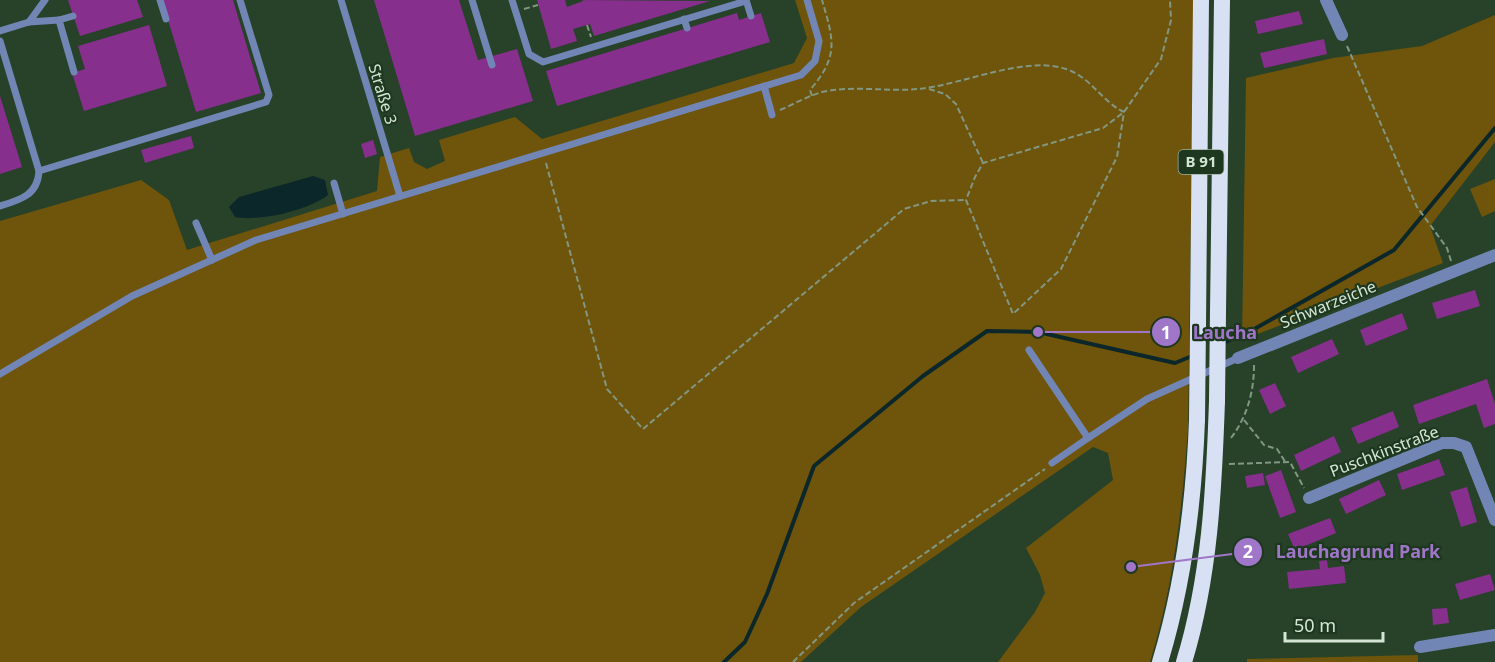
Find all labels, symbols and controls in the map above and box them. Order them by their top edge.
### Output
street label: Straße 3 [363,61,403,127]
road number: B 91 [1178,150,1224,174]
street label: Schwarzeiche [1277,275,1379,333]
callout: Laucha [1151,314,1269,350]
text: 1 [1161,320,1171,344]
text: Laucha [1193,320,1257,344]
street label: Puschkinstraße [1326,420,1442,482]
callout: Lauchagrund Park [1233,534,1452,570]
text: 2 [1243,539,1253,563]
text: Lauchagrund Park [1276,539,1441,563]
scale bar [1285,605,1382,643]
text: 50 m [1294,613,1336,637]

